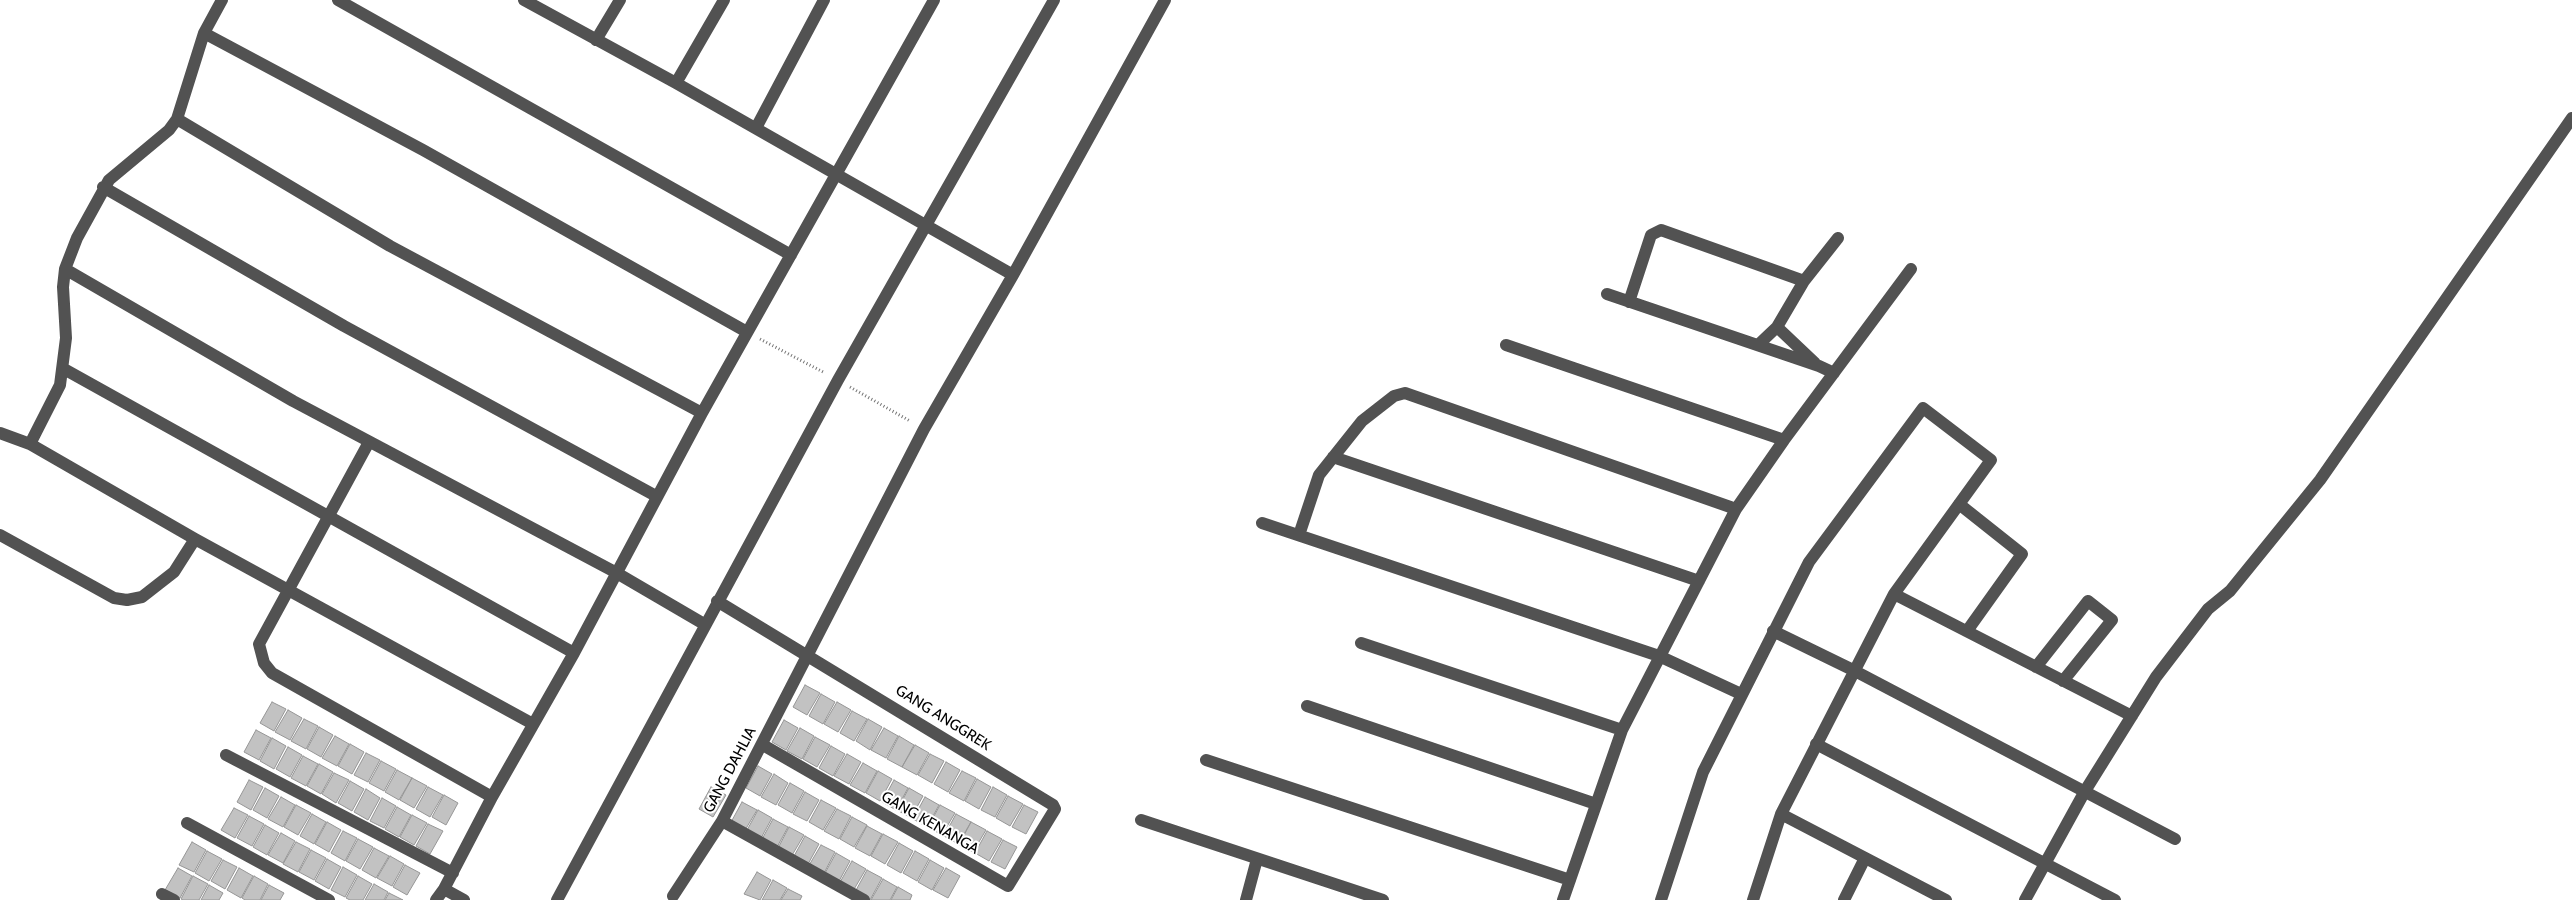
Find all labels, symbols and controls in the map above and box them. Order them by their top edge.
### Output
street label: GANG ANGGREK [892,681,994,755]
street label: GANG DAHLIA [700,724,760,816]
street label: GANG KENANGA [878,788,982,858]

